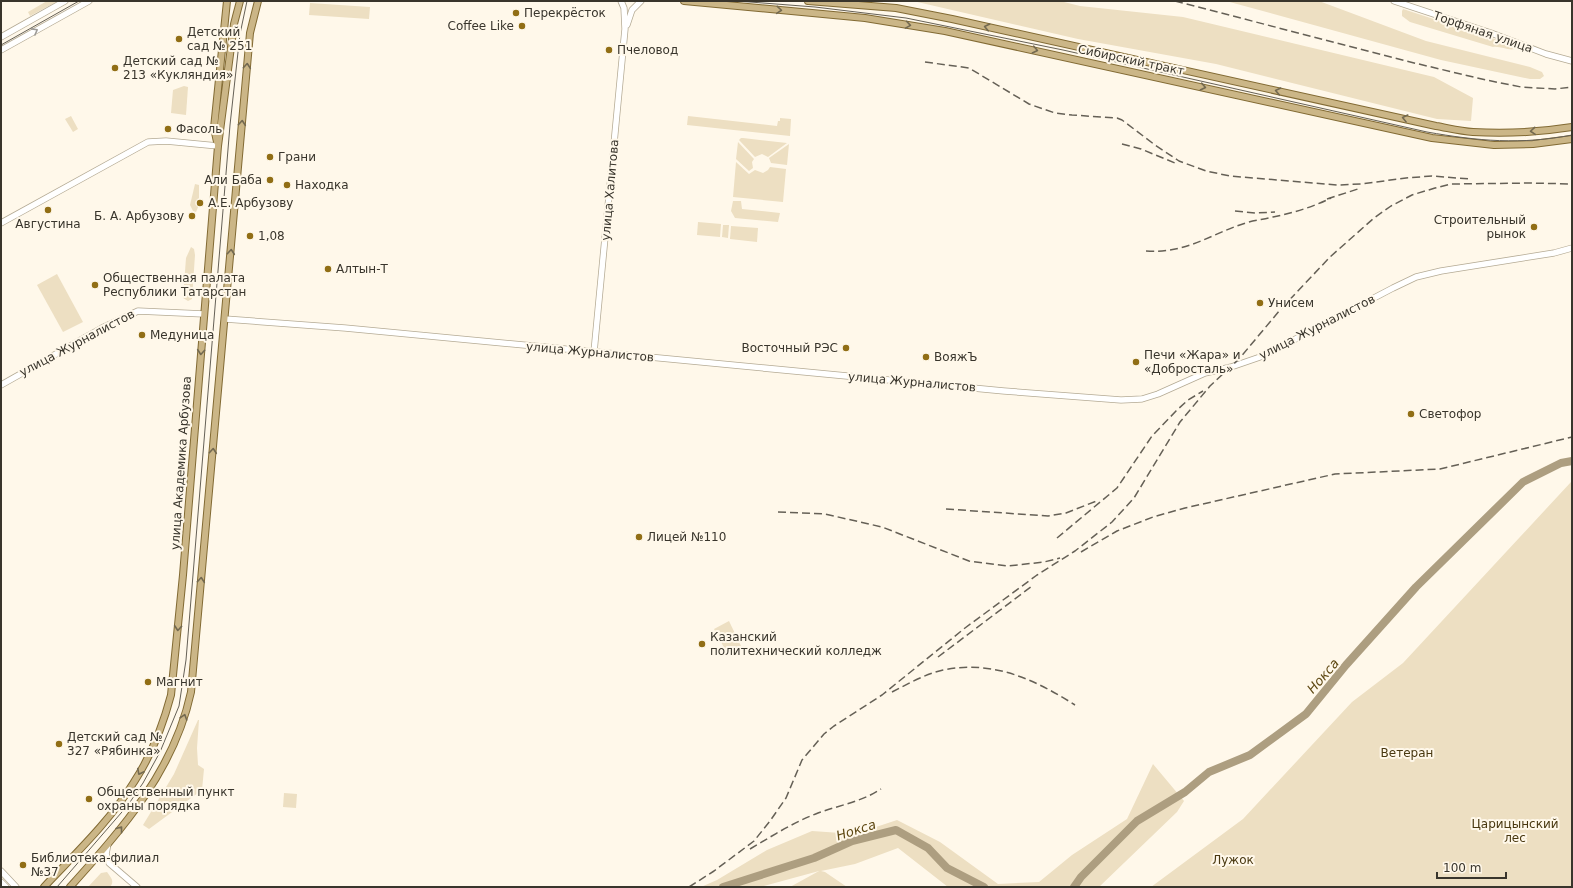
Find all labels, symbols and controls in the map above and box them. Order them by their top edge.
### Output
one-way arrow [776,5,782,14]
place label: Перекрёсток [524,6,606,20]
marker: Перекрёсток [511,8,521,18]
street label: Торфяная улица [1431,8,1534,56]
place label: Coffee Like [448,19,514,33]
one-way arrow [905,20,911,28]
marker: Coffee Like [517,21,527,31]
one-way arrow [983,23,990,31]
place label: Детский сад № 251 [187,25,252,53]
one-way arrow [31,29,38,36]
marker: Детский сад № 251 [174,34,184,44]
street label: Сибирский тракт [1077,42,1186,78]
place label: Пчеловод [617,43,678,57]
marker: Пчеловод [604,45,614,55]
one-way arrow [1032,45,1038,53]
place label: Детский сад № 213 «Кукляндия» [123,54,233,82]
marker: Детский сад № 213 «Кукляндия» [110,63,120,73]
one-way arrow [242,63,251,69]
one-way arrow [1200,82,1206,90]
one-way arrow [1274,87,1281,95]
one-way arrow [1401,115,1408,123]
one-way arrow [238,120,247,126]
place label: Фасоль [176,122,222,136]
marker: Фасоль [163,124,173,134]
one-way arrow [1530,126,1536,135]
street label: улица Халитова [599,139,621,241]
place label: Грани [278,150,316,164]
marker: Грани [265,152,275,162]
place label: Али Баба [204,173,262,187]
marker: Али Баба [265,175,275,185]
place label: Находка [295,178,349,192]
marker: Находка [282,180,292,190]
place label: А.Е. Арбузову [208,196,293,210]
marker: А.Е. Арбузову [195,198,205,208]
marker: Августина [43,205,53,215]
place label: Б. А. Арбузову [94,209,184,223]
marker: Б. А. Арбузову [187,211,197,221]
place label: Строительный рынок [1434,213,1526,241]
place label: Августина [15,217,81,231]
marker: Строительный рынок [1529,222,1539,232]
place label: 1,08 [258,229,285,243]
marker: 1,08 [245,231,255,241]
one-way arrow [227,249,236,255]
place label: Алтын-Т [336,262,389,276]
marker: Алтын-Т [323,264,333,274]
place label: Общественная палата Республики Татарстан [103,271,246,299]
marker: Общественная палата Республики Татарстан [90,280,100,290]
street label: улица Журналистов [1257,292,1377,362]
place label: Унисем [1268,296,1314,310]
marker: Унисем [1255,298,1265,308]
street label: улица Журналистов [17,307,137,379]
place label: Медуница [150,328,214,342]
marker: Медуница [137,330,147,340]
street label: улица Журналистов [526,339,654,365]
place label: Восточный РЭС [741,341,838,355]
marker: Восточный РЭС [841,343,851,353]
place label: Печи «Жара» и «Добросталь» [1144,348,1241,376]
one-way arrow [196,349,205,356]
place label: ВояжЪ [934,350,978,364]
marker: ВояжЪ [921,352,931,362]
marker: Печи «Жара» и «Добросталь» [1131,357,1141,367]
street label: улица Журналистов [848,369,976,395]
street label: улица Академика Арбузова [168,376,194,550]
place label: Светофор [1419,407,1481,421]
marker: Светофор [1406,409,1416,419]
one-way arrow [208,448,217,454]
place label: Лицей №110 [647,530,726,544]
marker: Лицей №110 [634,532,644,542]
one-way arrow [197,577,206,583]
one-way arrow [174,625,183,631]
place label: Казанский политехнический колледж [710,630,882,658]
marker: Казанский политехнический колледж [697,639,707,649]
water label: Нокса [1304,656,1342,696]
place label: Магнит [156,675,203,689]
marker: Магнит [143,677,153,687]
one-way arrow [179,714,188,721]
place label: Детский сад № 327 «Рябинка» [67,730,163,758]
marker: Детский сад № 327 «Рябинка» [54,739,64,749]
park label: Ветеран [1381,746,1433,760]
one-way arrow [137,768,145,775]
place label: Общественный пункт охраны порядка [97,785,234,813]
marker: Общественный пункт охраны порядка [84,794,94,804]
water label: Нокса [834,817,878,843]
park label: Царицынский лес [1471,817,1559,845]
one-way arrow [115,827,122,834]
place label: Библиотека-филиал №37 [31,851,159,879]
park label: Лужок [1212,853,1254,867]
scale bar [1437,854,1506,880]
marker: Библиотека-филиал №37 [18,860,28,870]
text: 100 m [1443,861,1481,875]

